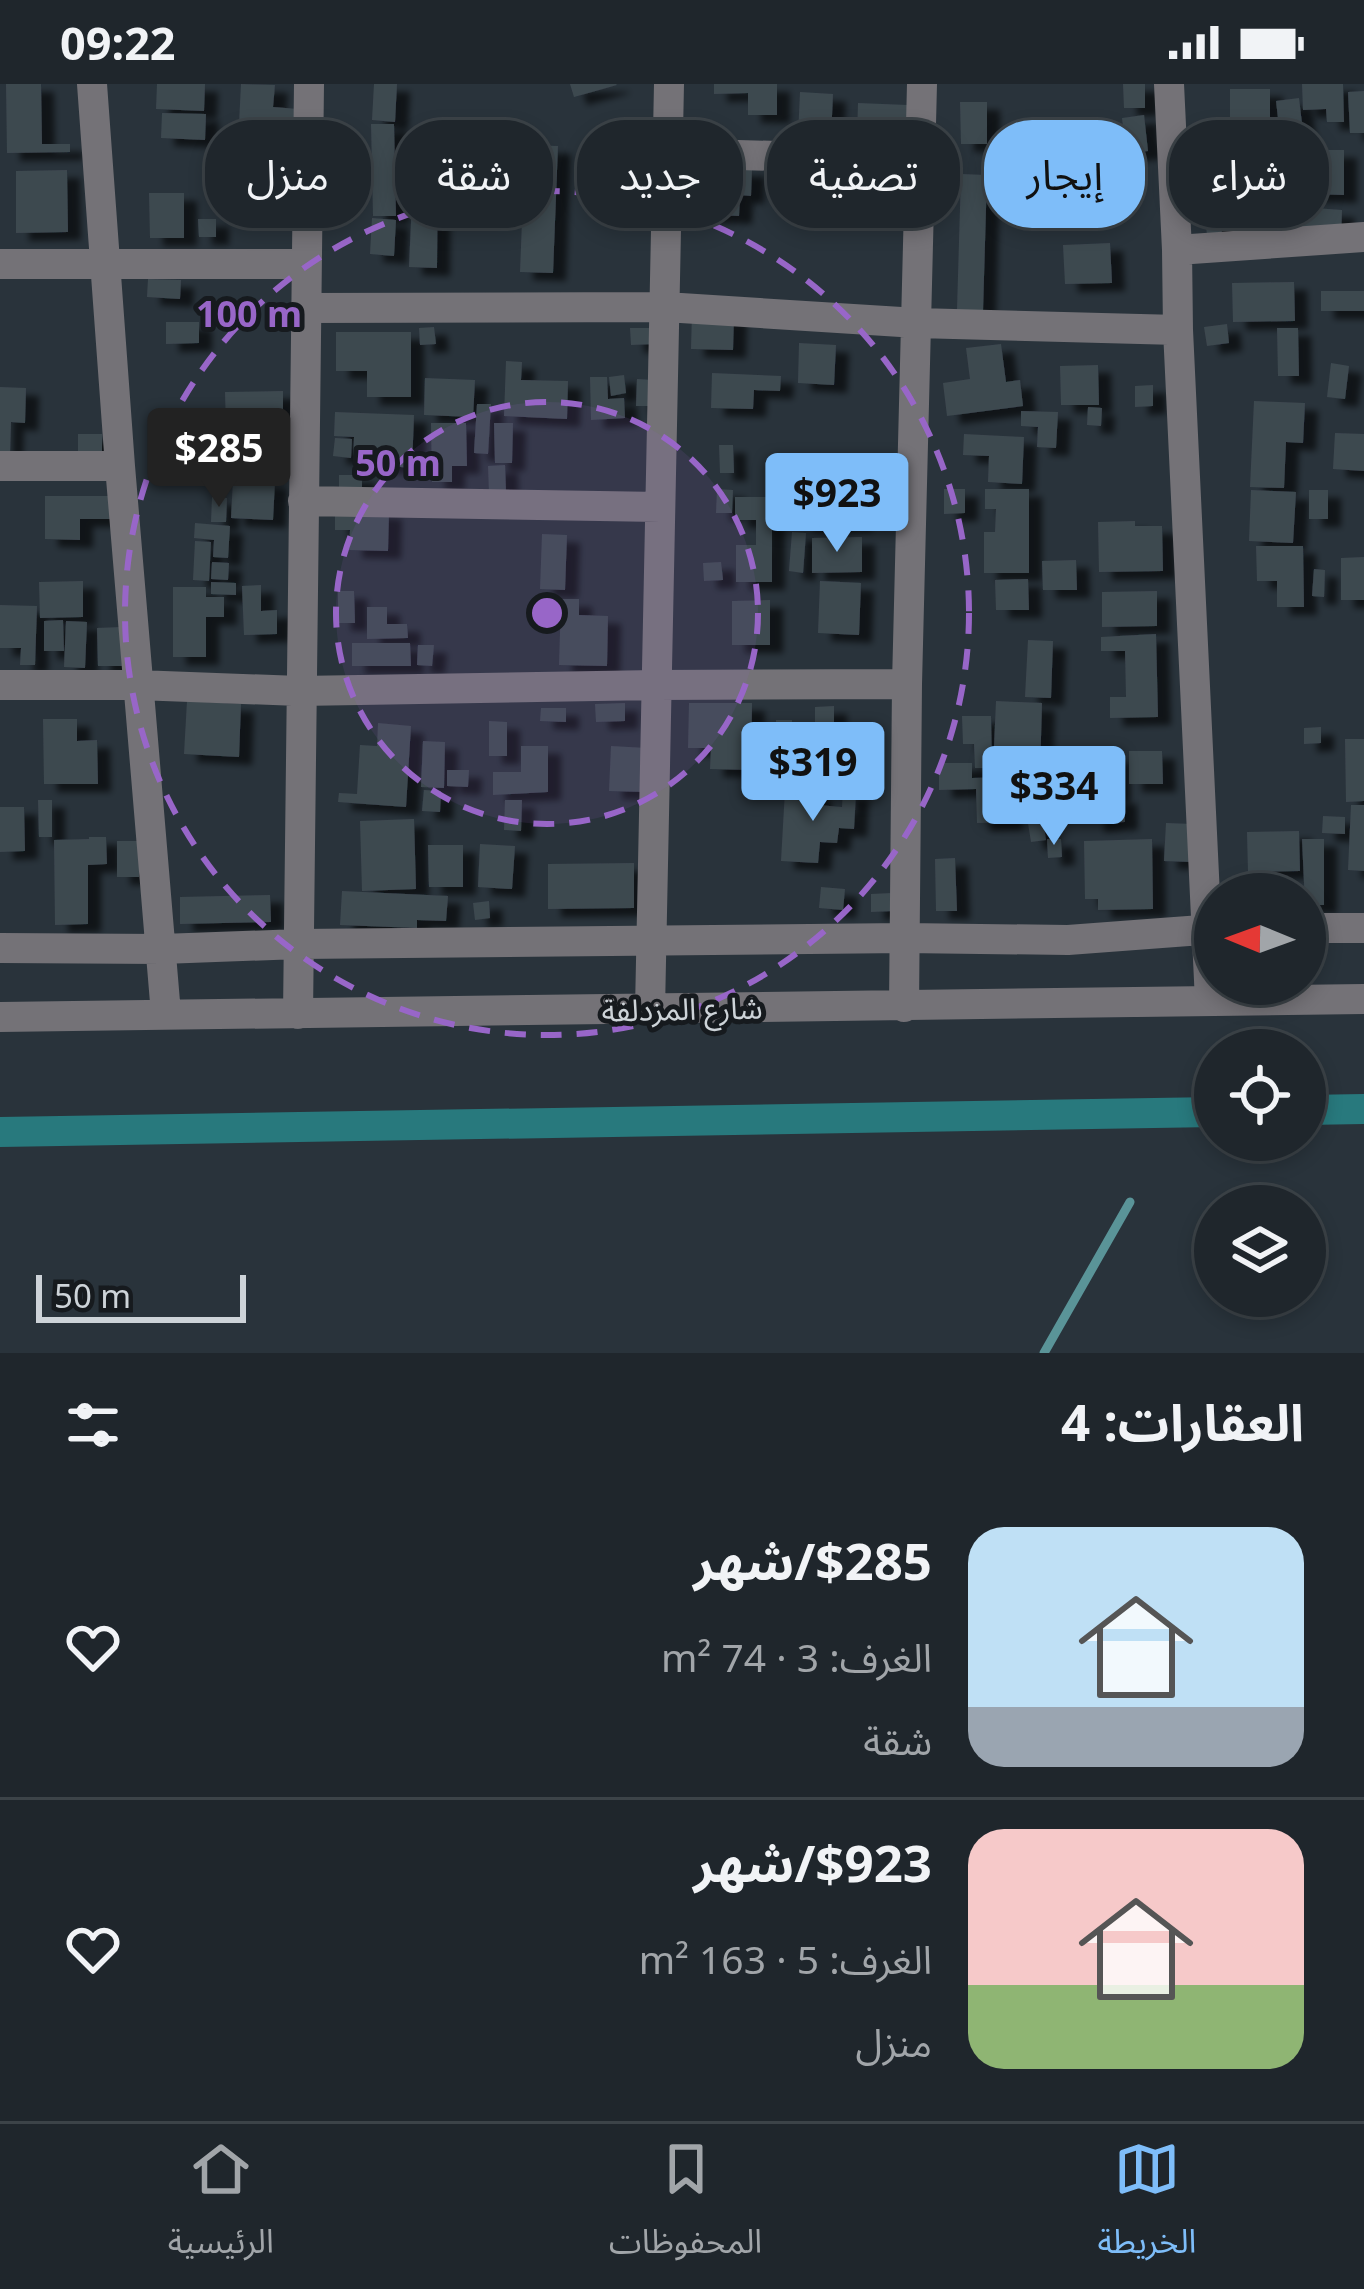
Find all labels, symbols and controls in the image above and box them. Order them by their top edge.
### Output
text: 09:22 [60,12,176,73]
chip: منزل [205,120,371,228]
chip: شقة [395,120,553,228]
chip: جديد [577,120,743,228]
chip: تصفية [767,120,960,228]
chip: إيجار [984,120,1145,228]
chip: شراء [1169,120,1329,228]
text: 100 m [196,289,302,338]
pin: $285 [148,408,290,510]
text: $285 [174,420,264,473]
text: 50 m [355,438,441,487]
pin: $923 [766,453,908,555]
text: $923 [792,465,882,518]
centre of rings [526,592,568,634]
pin: $319 [742,722,884,824]
text: $319 [768,734,858,787]
pin: $334 [983,746,1125,848]
text: $334 [1009,758,1099,811]
north arrow [1194,873,1326,1005]
map controls [1194,873,1326,1317]
street label: شارع المزدلفة [601,987,763,1033]
button: locate [1194,1029,1326,1161]
button: layers [1194,1185,1326,1317]
scale bar [36,1269,246,1322]
text: 50 m [54,1273,131,1318]
text: العقارات: 4 [1061,1386,1304,1456]
icon: filters [60,1392,126,1458]
text: $285/شهر [694,1525,932,1595]
icon: home [1064,1575,1208,1719]
icon: heart [60,1614,126,1680]
text: الغرف: 3 · 74 m² [661,1630,932,1683]
text: شقة [863,1713,932,1766]
text: $923/شهر [694,1827,932,1897]
icon: home [1064,1877,1208,2021]
icon: heart [60,1916,126,1982]
text: الغرف: 5 · 163 m² [639,1932,932,1985]
text: منزل [856,2015,932,2068]
tab: الرئيسية [168,2136,274,2277]
tab: المحفوظات [609,2136,762,2277]
tab: الخريطة [1097,2136,1196,2277]

